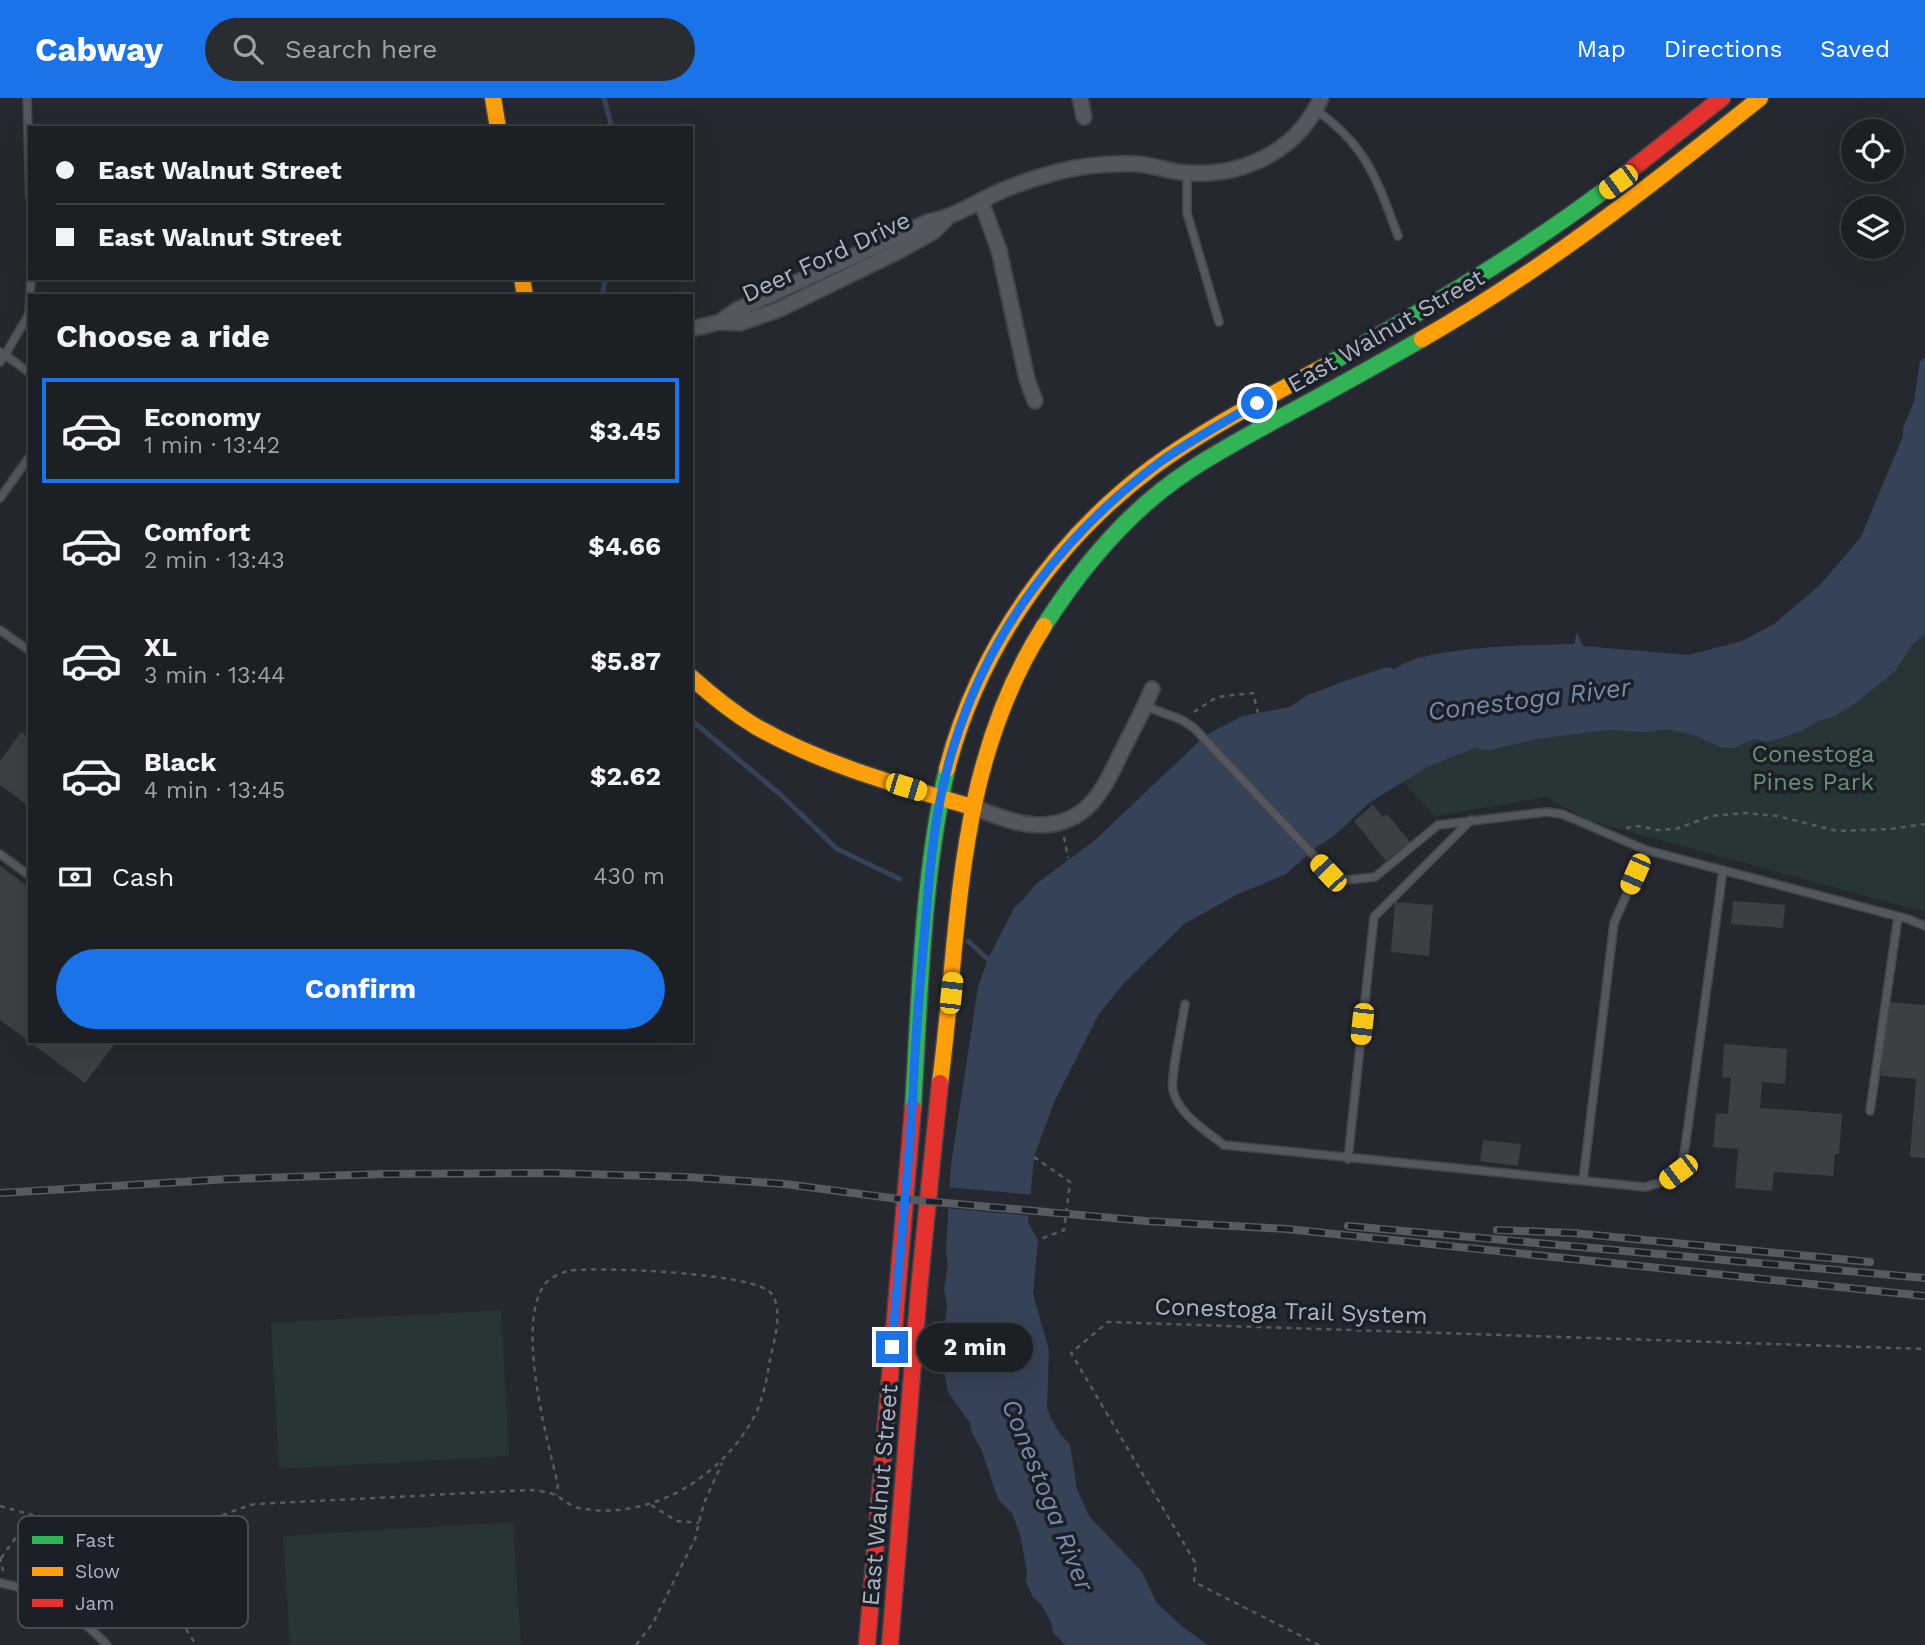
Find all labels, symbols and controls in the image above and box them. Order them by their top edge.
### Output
search box [205,18,695,81]
text: Cabway [35,30,163,69]
icon: search [229,30,267,68]
text: Search here [285,34,437,64]
text: Map [1577,35,1626,63]
text: Directions [1664,35,1782,63]
text: Saved [1820,35,1890,63]
map controls [1841,119,1904,259]
button: locate [1841,119,1904,182]
text: East Walnut Street [98,155,342,185]
car [1595,161,1642,203]
button: layers [1841,196,1904,259]
street label: Deer Ford Drive [737,206,915,308]
text: East Walnut Street [98,222,342,252]
street label: East Walnut Street [1283,263,1489,399]
text: Choose a ride [56,317,270,355]
route start [1241,387,1273,419]
icon: car [60,399,123,462]
text: Economy [144,402,261,432]
text: $3.45 [590,416,661,446]
text: 1 min · 13:42 [144,432,280,459]
icon: car [60,514,123,577]
text: Comfort [144,517,250,547]
text: $4.66 [588,531,661,561]
text: 2 min · 13:43 [144,547,285,574]
icon: car [60,629,123,692]
text: XL [144,632,177,662]
text: $5.87 [590,646,661,676]
text: 3 min · 13:44 [144,662,285,689]
water label: Conestoga River [1426,672,1633,726]
park label: Conestoga Pines Park [1751,740,1875,796]
icon: car [60,744,123,807]
text: Black [144,747,216,777]
text: $2.62 [590,761,661,791]
car [883,771,930,803]
text: 4 min · 13:45 [144,777,285,804]
car [1306,850,1351,896]
car [1617,851,1654,897]
icon: cash [56,858,94,896]
text: Cash [112,862,174,892]
text: 430 m [593,863,665,890]
button: Confirm [56,949,665,1029]
car [939,971,964,1015]
car [1350,1002,1375,1046]
car [1655,1151,1702,1193]
street label: Conestoga Trail System [1154,1292,1428,1330]
callout: 2 min [917,1322,1032,1372]
route end [876,1331,908,1363]
text: 2 min [944,1334,1006,1361]
street label: East Walnut Street [856,1383,904,1607]
water label: Conestoga River [996,1395,1101,1596]
legend [18,1516,248,1628]
text: Fast [75,1529,114,1552]
text: Slow [75,1560,120,1583]
text: Jam [75,1592,114,1615]

